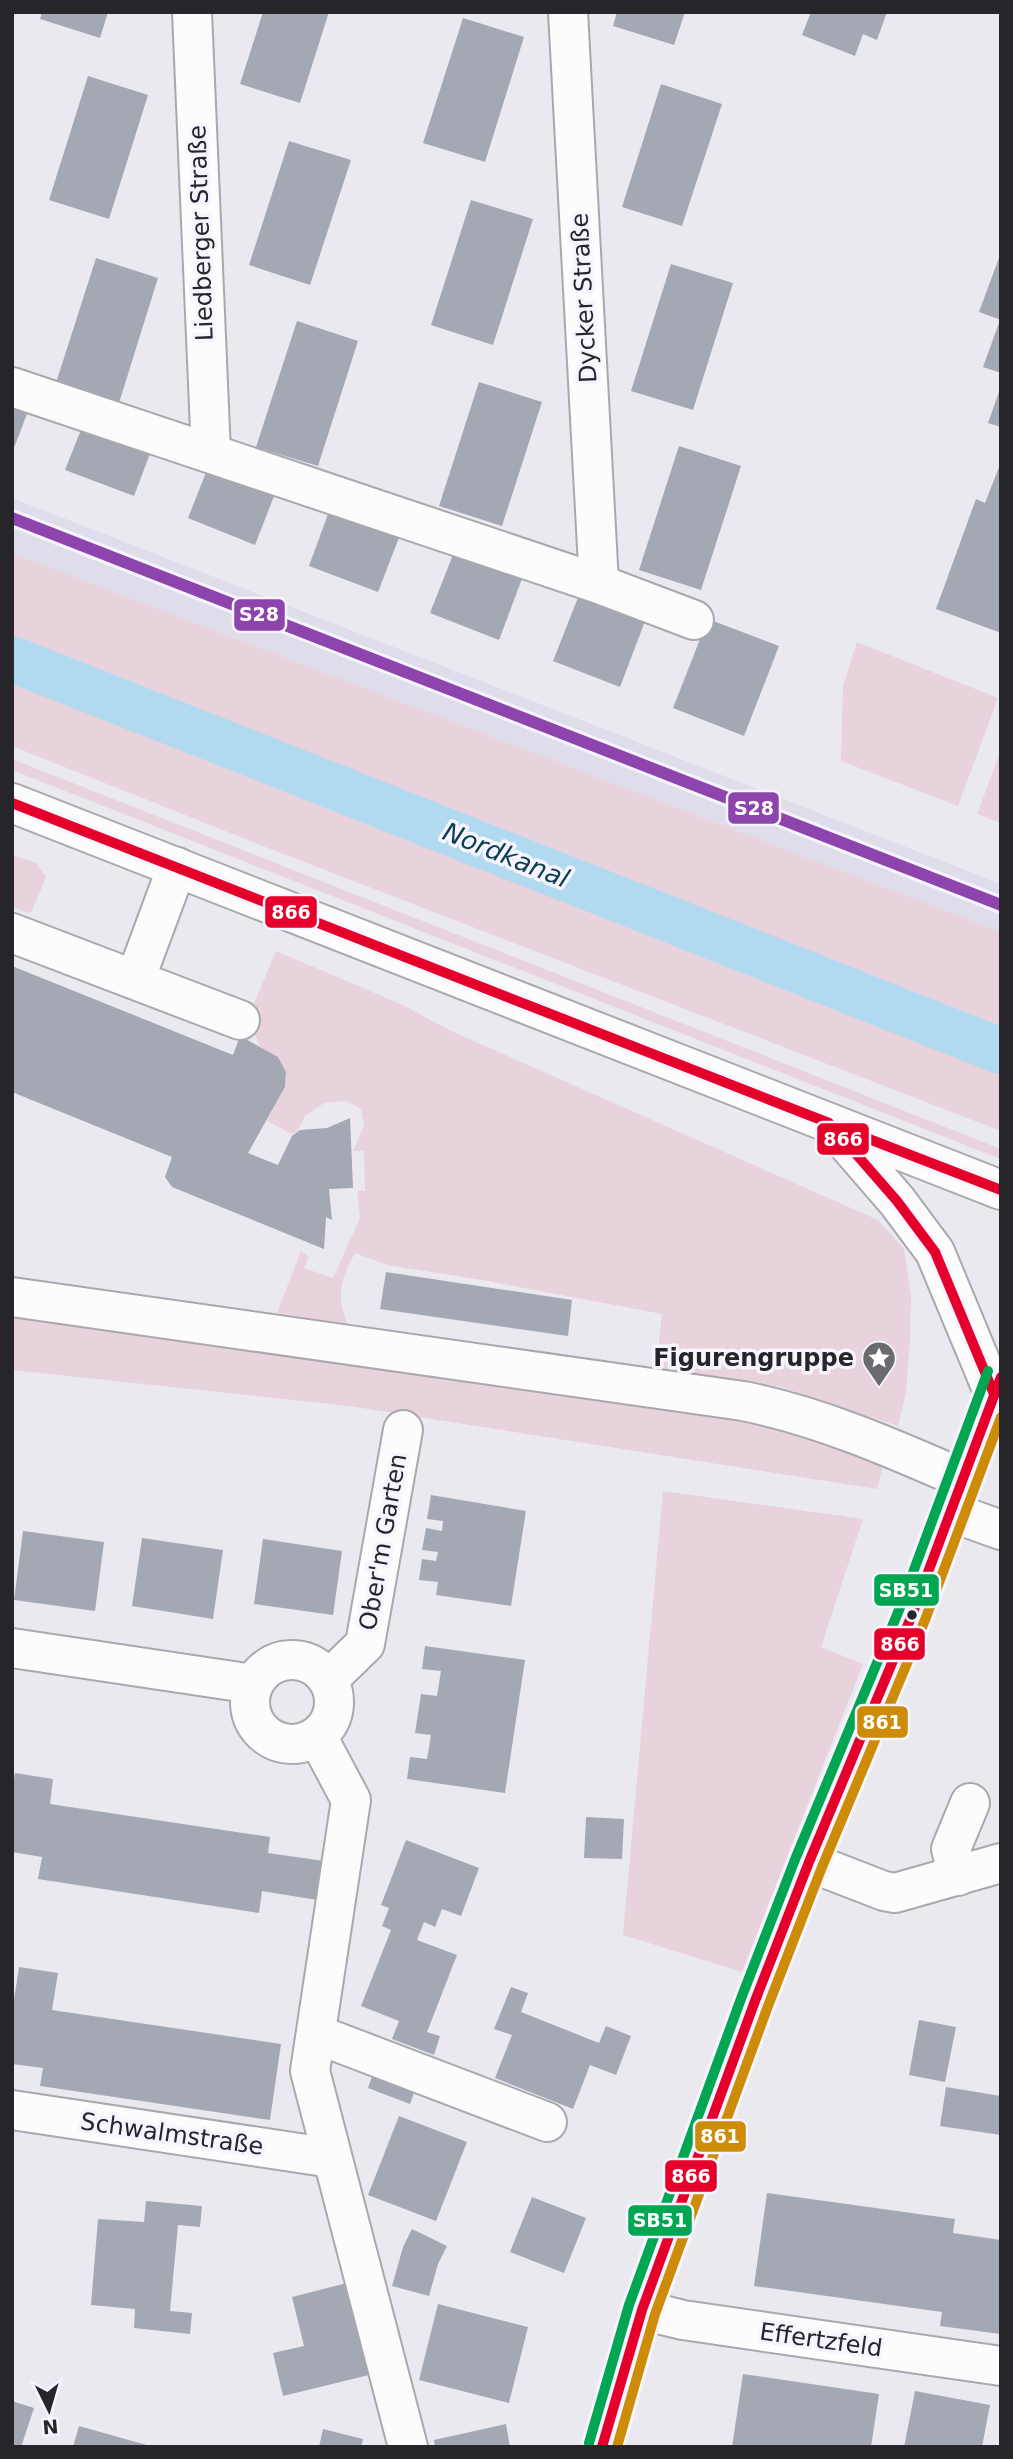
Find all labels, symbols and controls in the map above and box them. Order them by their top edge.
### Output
street label: Liedberger Straße [183,125,219,341]
street label: Dycker Straße [566,212,602,384]
line badge: S28 [233,598,286,632]
text: S28 [239,603,279,625]
line badge: S28 [727,791,780,825]
text: S28 [734,797,774,819]
water label: Nordkanal [439,816,574,894]
line badge: 866 [264,895,318,929]
text: 866 [271,901,311,923]
line badge: 866 [816,1122,870,1156]
text: 866 [823,1128,863,1150]
place icon: Figurengruppe [860,1339,898,1388]
place label: Figurengruppe [653,1344,854,1372]
street label: Ober'm Garten [354,1451,412,1633]
line badge: SB51 [873,1573,940,1607]
text: SB51 [879,1579,933,1601]
unlabelled marker [905,1608,919,1622]
line badge: 866 [873,1627,926,1661]
text: 866 [880,1633,920,1655]
line badge: 861 [856,1705,909,1739]
text: 861 [862,1711,902,1733]
street label: Schwalmstraße [79,2107,265,2161]
line badge: 861 [694,2120,747,2153]
text: 861 [700,2125,740,2147]
line badge: 866 [664,2159,718,2193]
text: 866 [671,2165,711,2187]
line badge: SB51 [627,2204,693,2237]
text: SB51 [633,2209,687,2231]
street label: Effertzfeld [758,2318,884,2362]
north arrow [14,2375,84,2445]
text: N [42,2415,59,2439]

